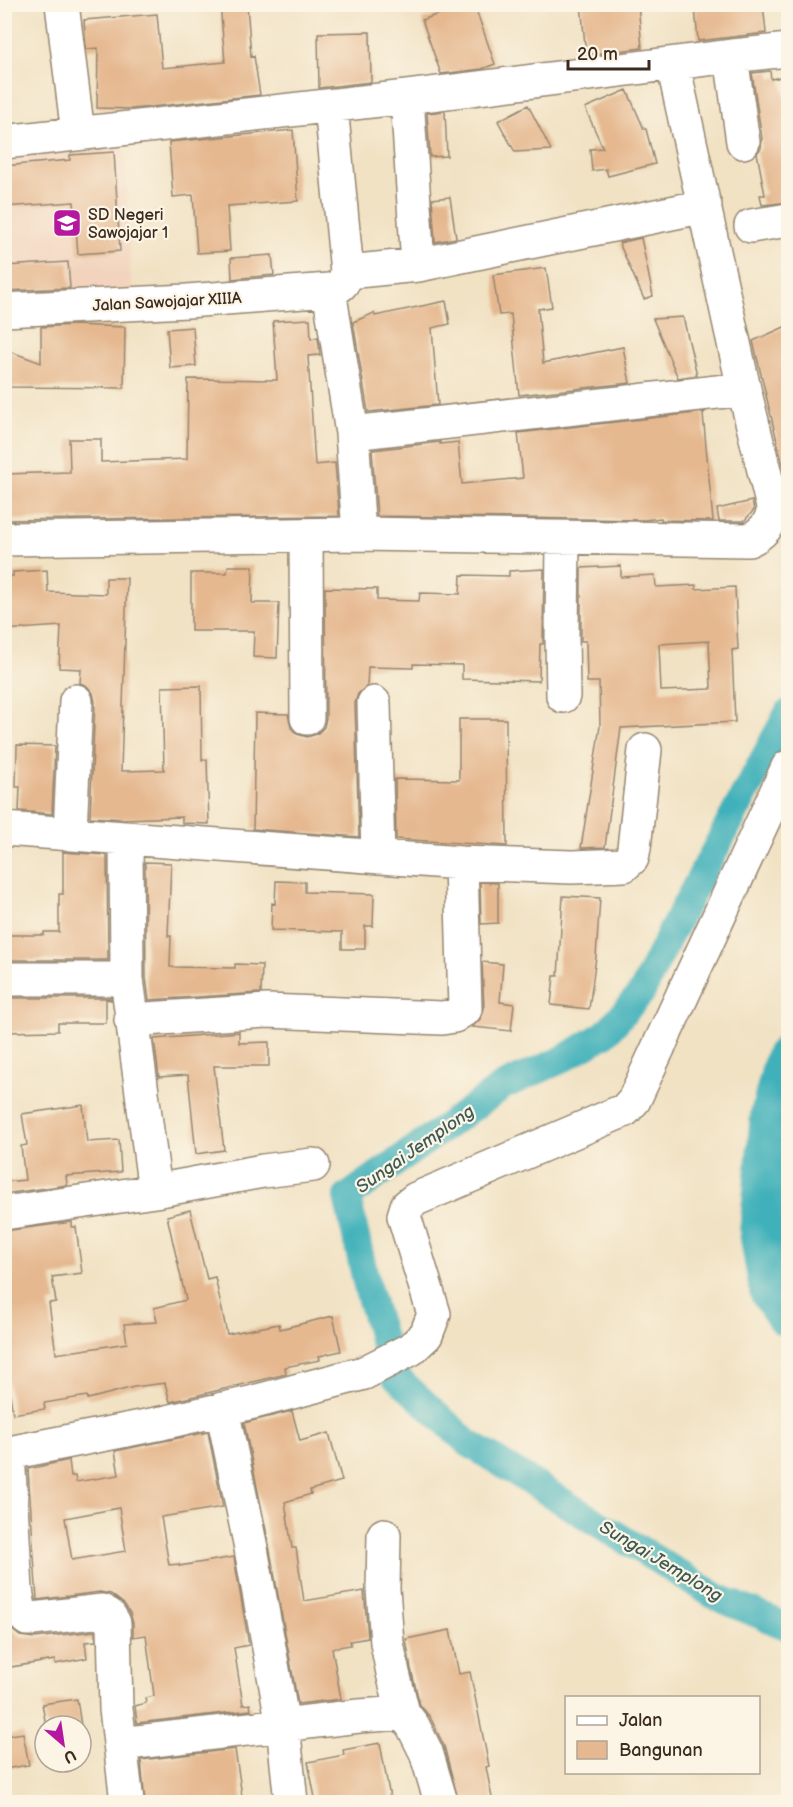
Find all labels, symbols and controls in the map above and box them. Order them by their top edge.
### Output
scale bar [568,33,649,71]
text: 20 m [577,44,618,65]
place label: SD Negeri Sawojajar 1 [88,206,168,243]
school or university icon: SD Negeri Sawojajar 1 [51,207,83,239]
street label: Jalan Sawojajar XIIIA [92,289,242,316]
water label: Sungai Jemplong [352,1101,479,1198]
water label: Sungai Jemplong [595,1516,726,1606]
legend [565,1696,760,1774]
text: Jalan [619,1710,662,1731]
north arrow [33,1714,93,1774]
text: Bangunan [619,1740,703,1761]
text: U [60,1745,79,1767]

